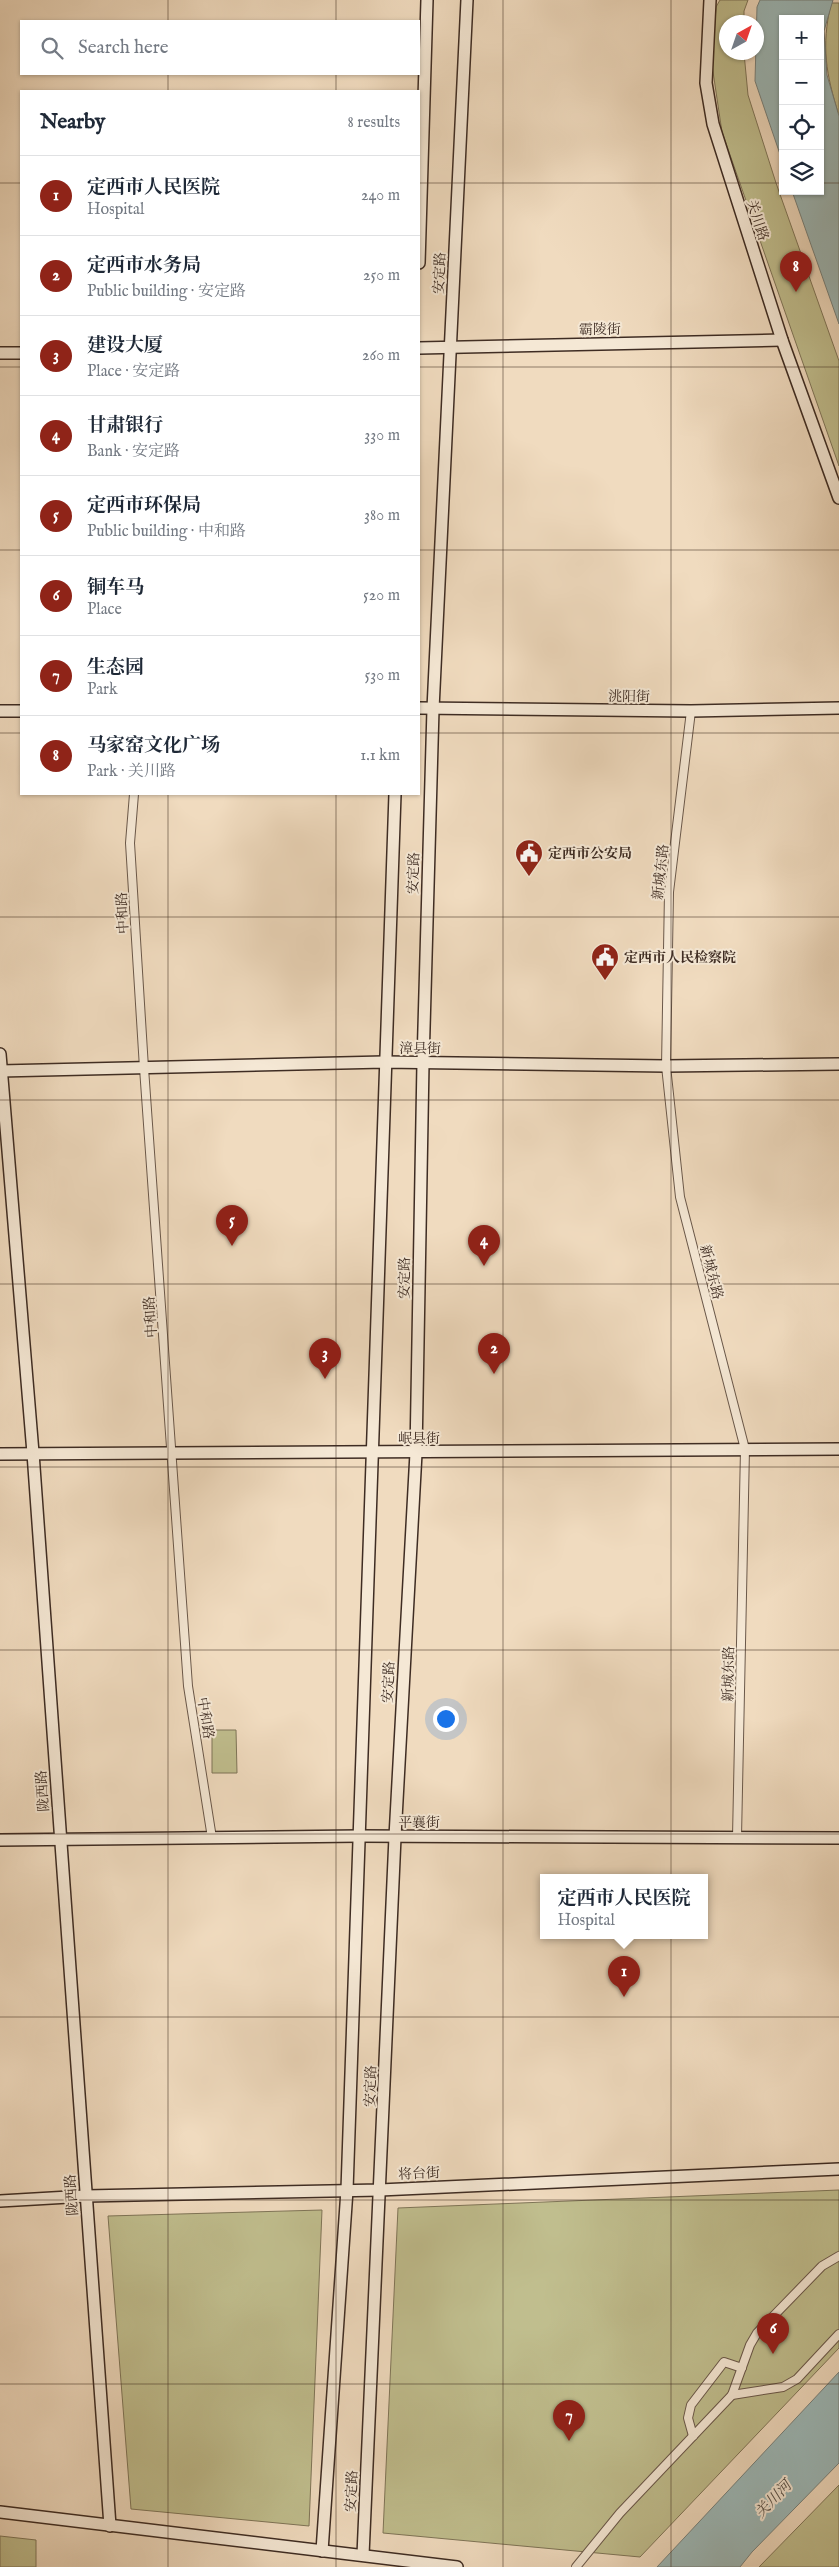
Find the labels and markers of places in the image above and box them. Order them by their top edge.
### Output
pin: 8 [780,251,812,292]
public building icon: 定西市公安局 [514,838,544,877]
place label: 定西市公安局 [548,845,632,863]
public building icon: 定西市人民检察院 [590,942,620,981]
place label: 定西市人民检察院 [624,949,736,967]
pin: 5 [216,1205,248,1246]
pin: 4 [468,1225,500,1266]
pin: 2 [478,1333,510,1374]
pin: 3 [309,1338,341,1379]
pin: 1 [608,1956,640,1997]
pin: 6 [757,2313,789,2354]
pin: 7 [553,2400,585,2441]

